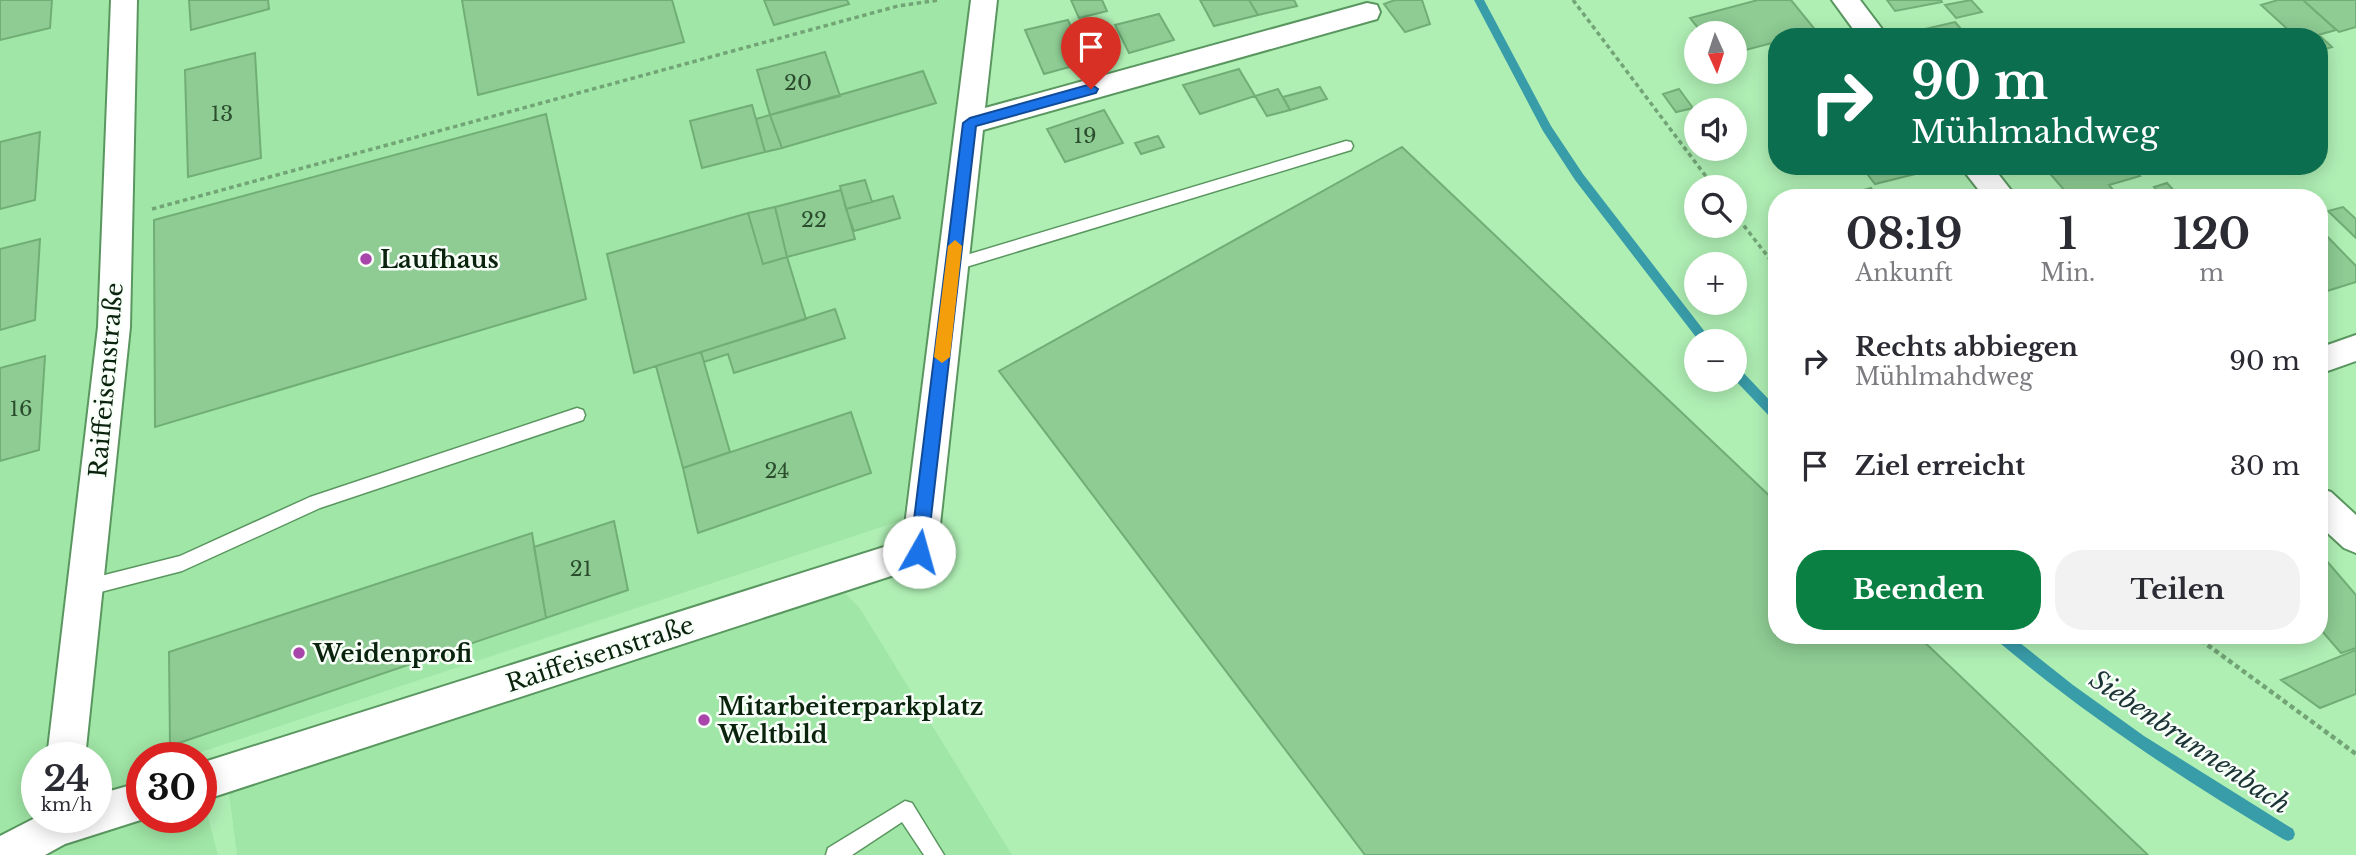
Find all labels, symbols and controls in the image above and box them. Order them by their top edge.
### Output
pin [1061,17,1121,89]
north arrow [1684,21,1746,84]
map controls [1684,21,1747,392]
icon: arrive [1072,28,1110,66]
text: 90 m [1911,51,2048,112]
icon: right [1796,56,1887,147]
house number: 20 [784,70,812,96]
button: sound [1684,98,1747,161]
house number: 13 [211,101,233,127]
text: Mühlmahdweg [1911,112,2159,152]
house number: 19 [1074,123,1096,149]
button: search [1684,175,1747,238]
house number: 22 [801,207,827,233]
text: 08:19 [1846,208,1963,260]
text: 1 [2059,208,2077,260]
text: 120 [2173,208,2250,260]
place label: Laufhaus [380,245,499,274]
marker: Laufhaus [358,251,374,267]
button: + [1684,252,1747,315]
text: Ankunft [1856,259,1953,287]
text: Min. [2040,259,2095,287]
text: m [2199,259,2224,287]
street label: Raiffeisenstraße [83,281,129,479]
button: − [1684,329,1747,392]
text: Rechts abbiegen [1855,331,2078,363]
icon: right [1796,342,1834,380]
text: 90 m [2229,345,2300,377]
text: Mühlmahdweg [1855,363,2033,391]
house number: 16 [10,396,32,422]
icon: arrive [1796,447,1834,485]
text: Ziel erreicht [1855,450,2025,482]
text: 30 m [2230,450,2300,482]
house number: 24 [764,458,790,484]
position arrow [882,515,956,589]
button: Beenden [1796,550,2041,630]
button: Teilen [2055,550,2300,630]
house number: 21 [570,556,592,582]
street label: Raiffeisenstraße [503,610,697,698]
place label: Weidenprofi [312,639,473,668]
marker: Weidenprofi [291,645,307,661]
water label: Siebenbrunnenbach [2084,663,2296,821]
place label: Mitarbeiterparkplatz Weltbild [717,692,983,749]
marker: Mitarbeiterparkplatz Weltbild [696,712,712,728]
speed limit sign: 30 [126,742,217,833]
text: 24 [43,757,90,800]
text: km/h [41,794,92,816]

